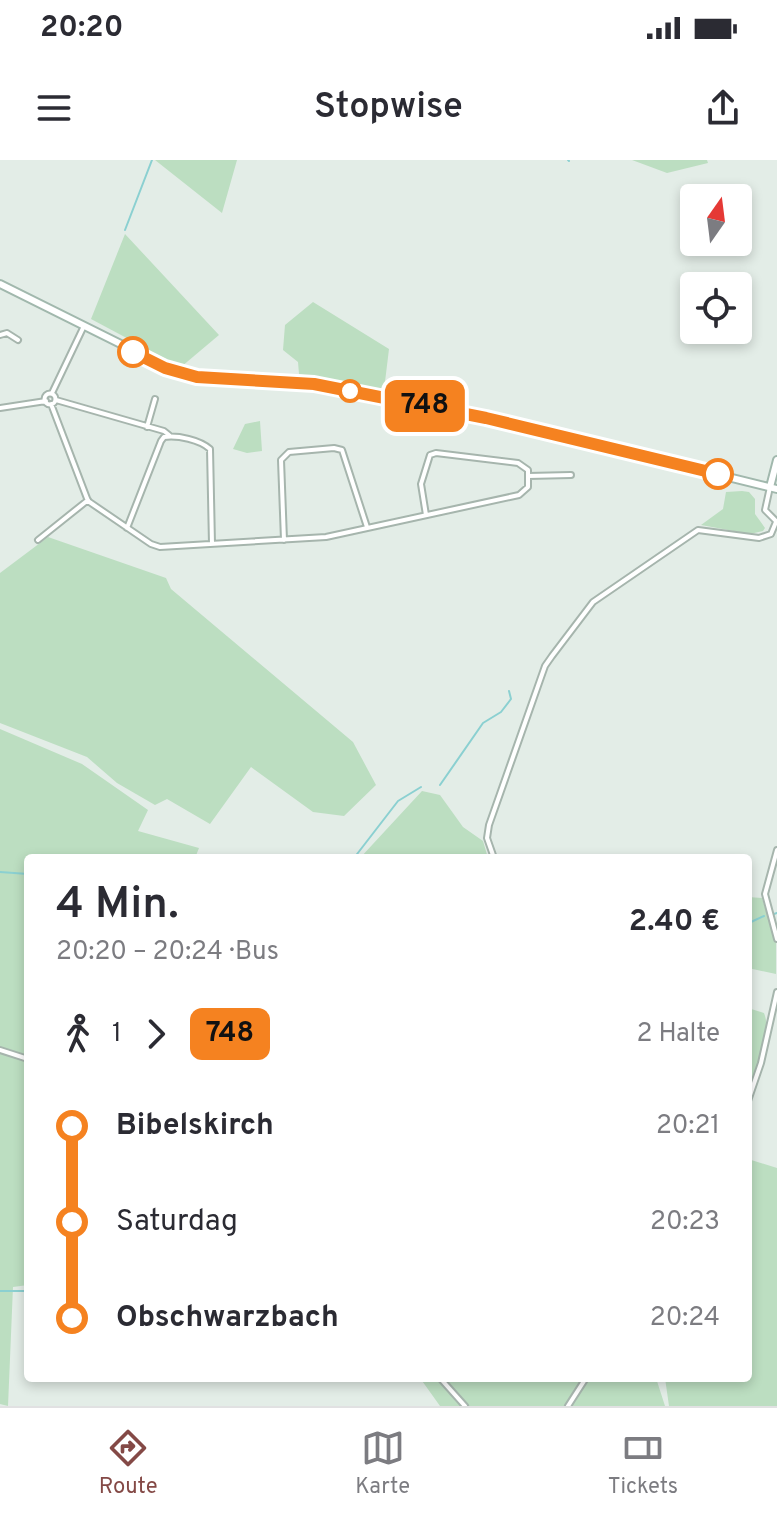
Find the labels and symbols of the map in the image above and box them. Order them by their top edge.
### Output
north arrow [680,184,752,256]
unlabelled marker [118,337,148,367]
unlabelled marker [339,380,361,402]
line badge: 748 [379,380,471,432]
unlabelled marker [703,459,733,489]

